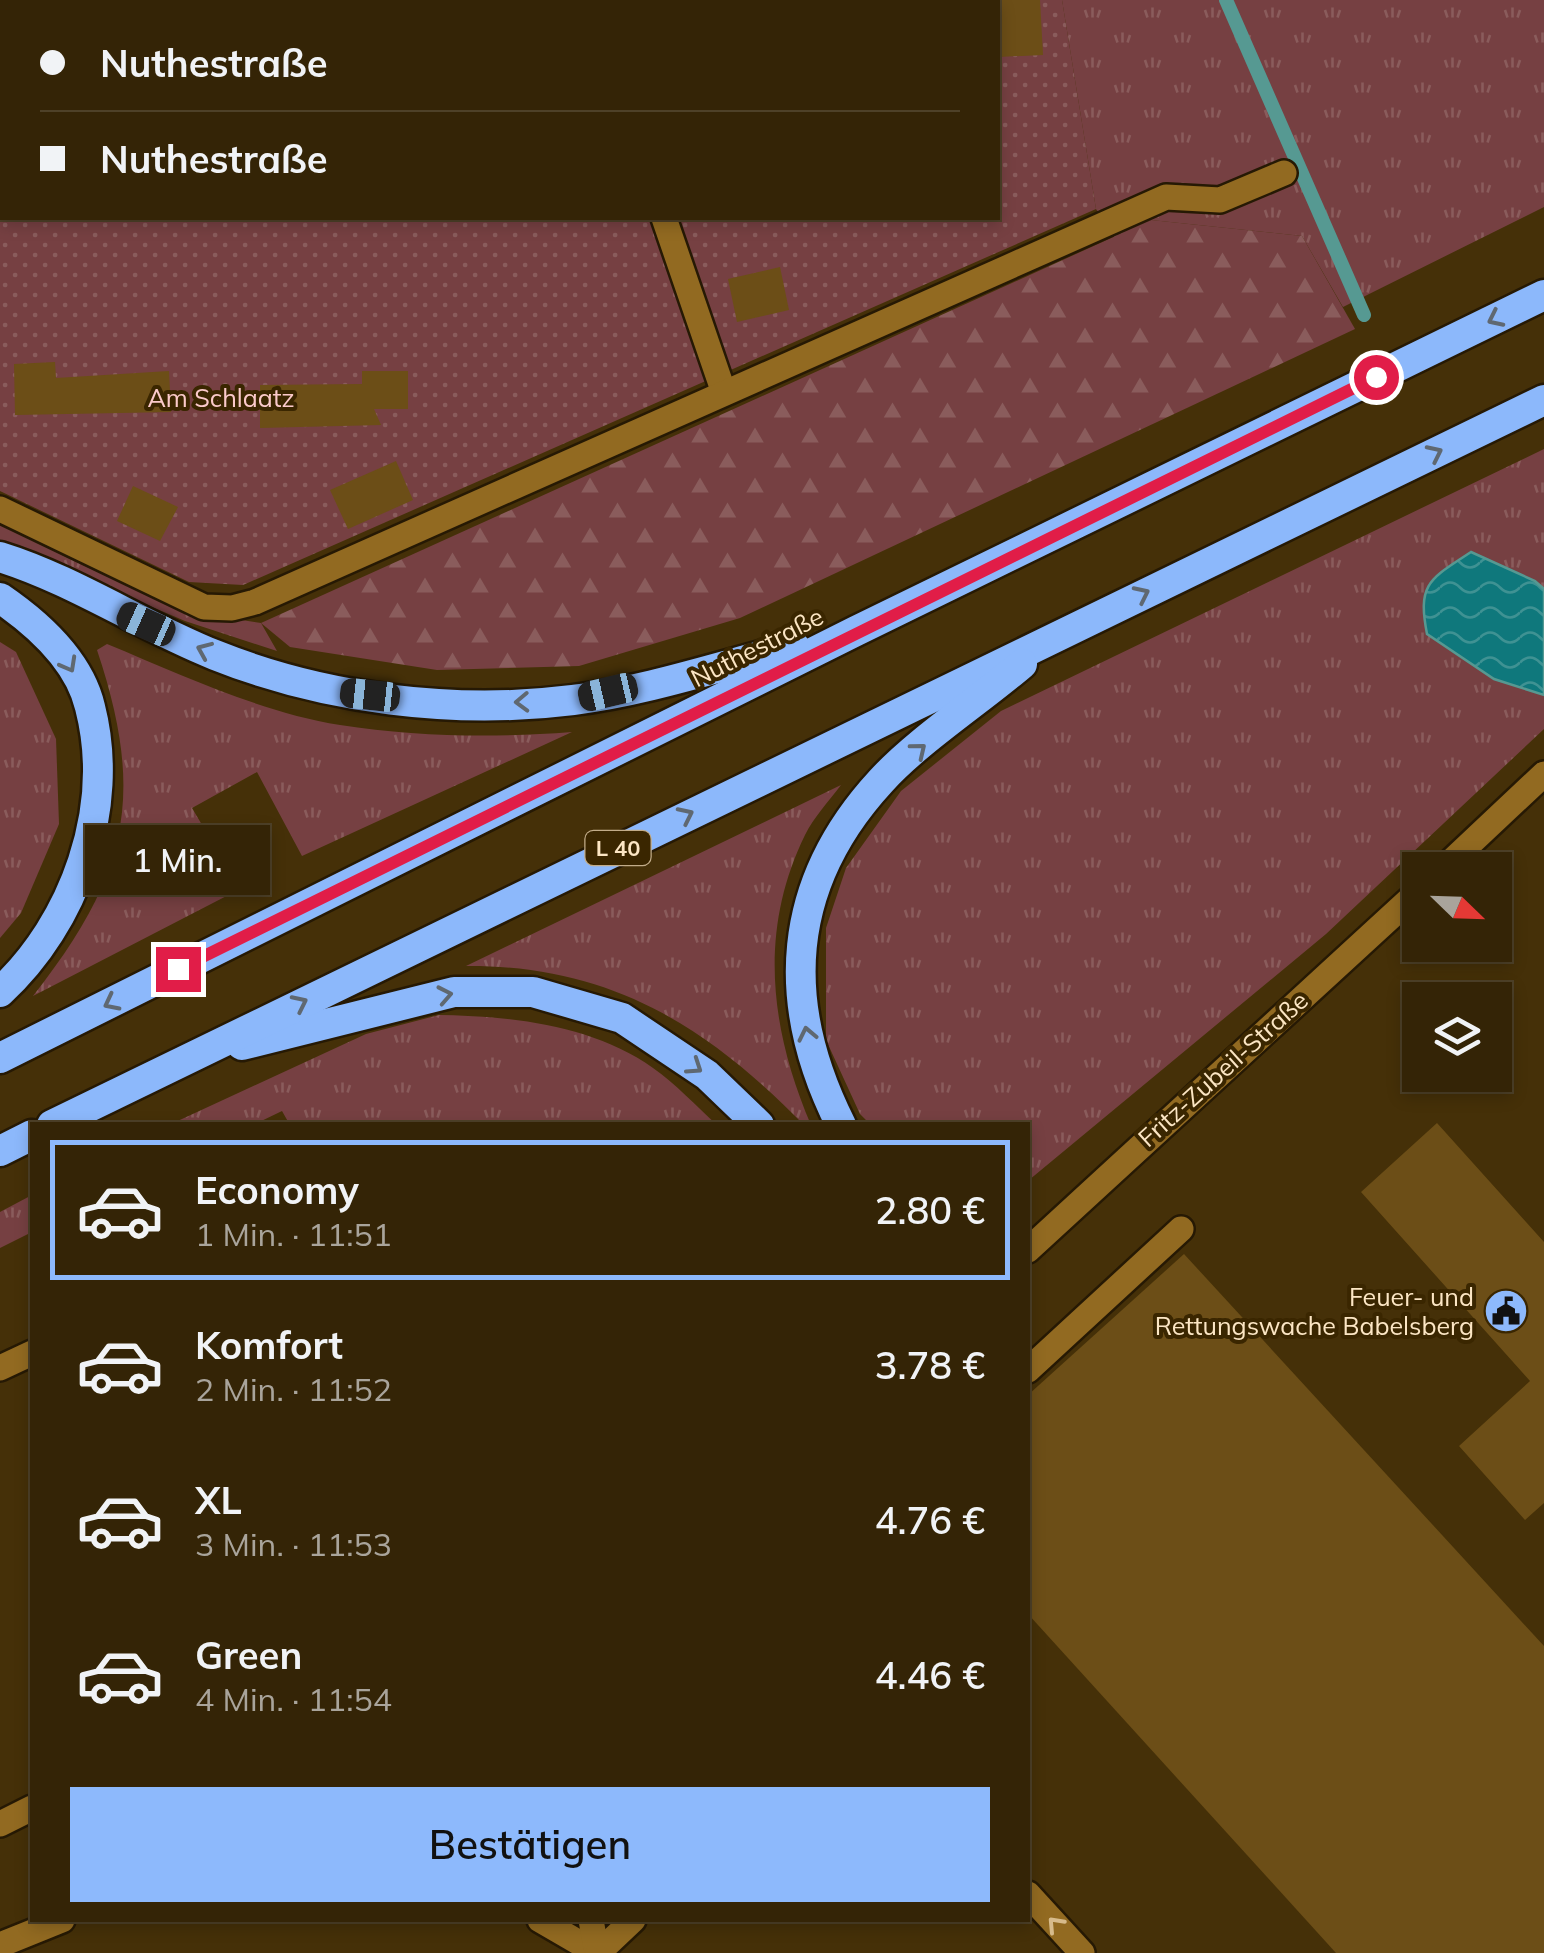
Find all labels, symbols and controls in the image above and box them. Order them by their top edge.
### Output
text: Nuthestraße [100,39,327,87]
text: Nuthestraße [100,135,327,183]
one-way arrow [1487,307,1505,327]
route start [1354,355,1399,400]
park label: Am Schlaatz [147,382,295,413]
one-way arrow [1425,445,1443,465]
one-way arrow [1132,586,1150,606]
car [112,598,180,650]
street label: Nuthestraße [685,600,828,693]
one-way arrow [196,642,214,662]
one-way arrow [56,655,76,673]
car [575,671,641,713]
car [339,677,401,713]
one-way arrow [513,691,529,712]
one-way arrow [907,744,925,762]
one-way arrow [676,808,694,827]
callout: 1 Min. [86,824,270,894]
road number: L 40 [586,831,650,865]
text: 1 Min. [133,840,222,880]
north arrow [1402,852,1512,962]
map controls [1402,852,1512,1092]
route end [156,947,201,992]
button: layers [1402,982,1512,1092]
street label: Fritz-Zubeil-Straße [1131,984,1314,1153]
one-way arrow [436,986,453,1007]
one-way arrow [103,991,121,1011]
one-way arrow [289,995,307,1015]
one-way arrow [798,1026,819,1043]
one-way arrow [684,1054,702,1073]
icon: car [75,1165,165,1255]
text: Economy [195,1166,359,1214]
text: 2.80 € [875,1186,985,1234]
text: 1 Min. · 11:51 [195,1214,392,1254]
place label: Feuer- und Rettungswache Babelsberg [1155,1281,1474,1341]
public building icon: Feuer- und Rettungswache Babelsberg [1483,1288,1529,1334]
icon: car [75,1320,165,1410]
text: Komfort [195,1321,343,1369]
text: 3.78 € [875,1341,985,1389]
text: 2 Min. · 11:52 [195,1369,392,1409]
icon: car [75,1475,165,1565]
text: XL [195,1476,242,1524]
text: 4.76 € [875,1496,985,1544]
text: 3 Min. · 11:53 [195,1524,392,1564]
icon: car [75,1630,165,1720]
text: Green [195,1631,302,1679]
text: 4.46 € [875,1651,985,1699]
text: 4 Min. · 11:54 [195,1679,392,1719]
button: Bestätigen [70,1787,990,1902]
one-way arrow [1048,1917,1066,1935]

